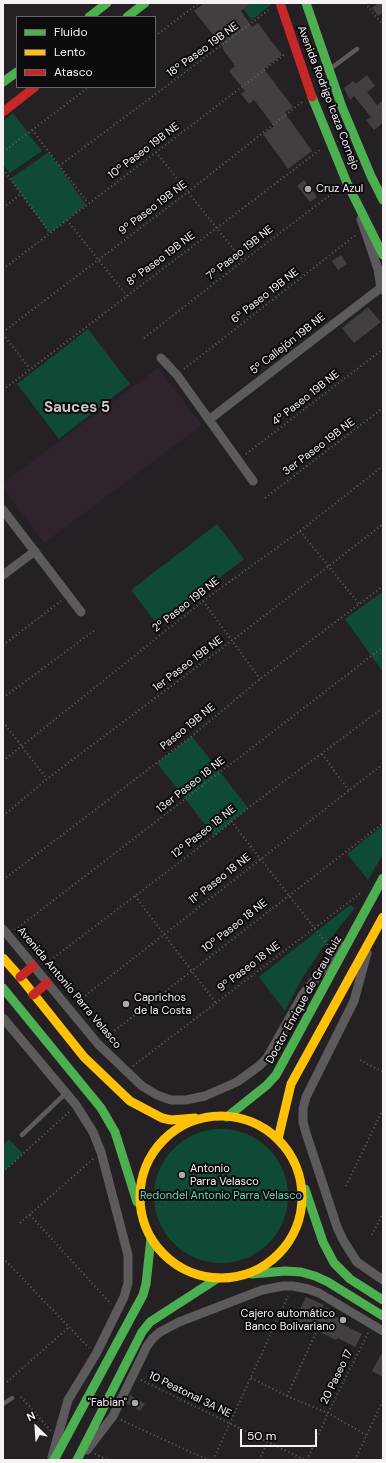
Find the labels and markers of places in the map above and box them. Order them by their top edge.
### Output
place label: Cruz Azul [316,182,363,196]
marker: Cruz Azul [303,184,313,194]
place label: Caprichos de la Costa [134,991,191,1017]
marker: Caprichos de la Costa [121,999,131,1009]
place label: Antonio Parra Velasco [190,1162,259,1188]
marker: Antonio Parra Velasco [177,1170,187,1180]
place label: Cajero automático Banco Bolivariano [241,1307,335,1333]
marker: Cajero automático Banco Bolivariano [338,1315,348,1325]
place label: "Fabian" [88,1396,127,1410]
marker: "Fabian" [130,1398,140,1408]

